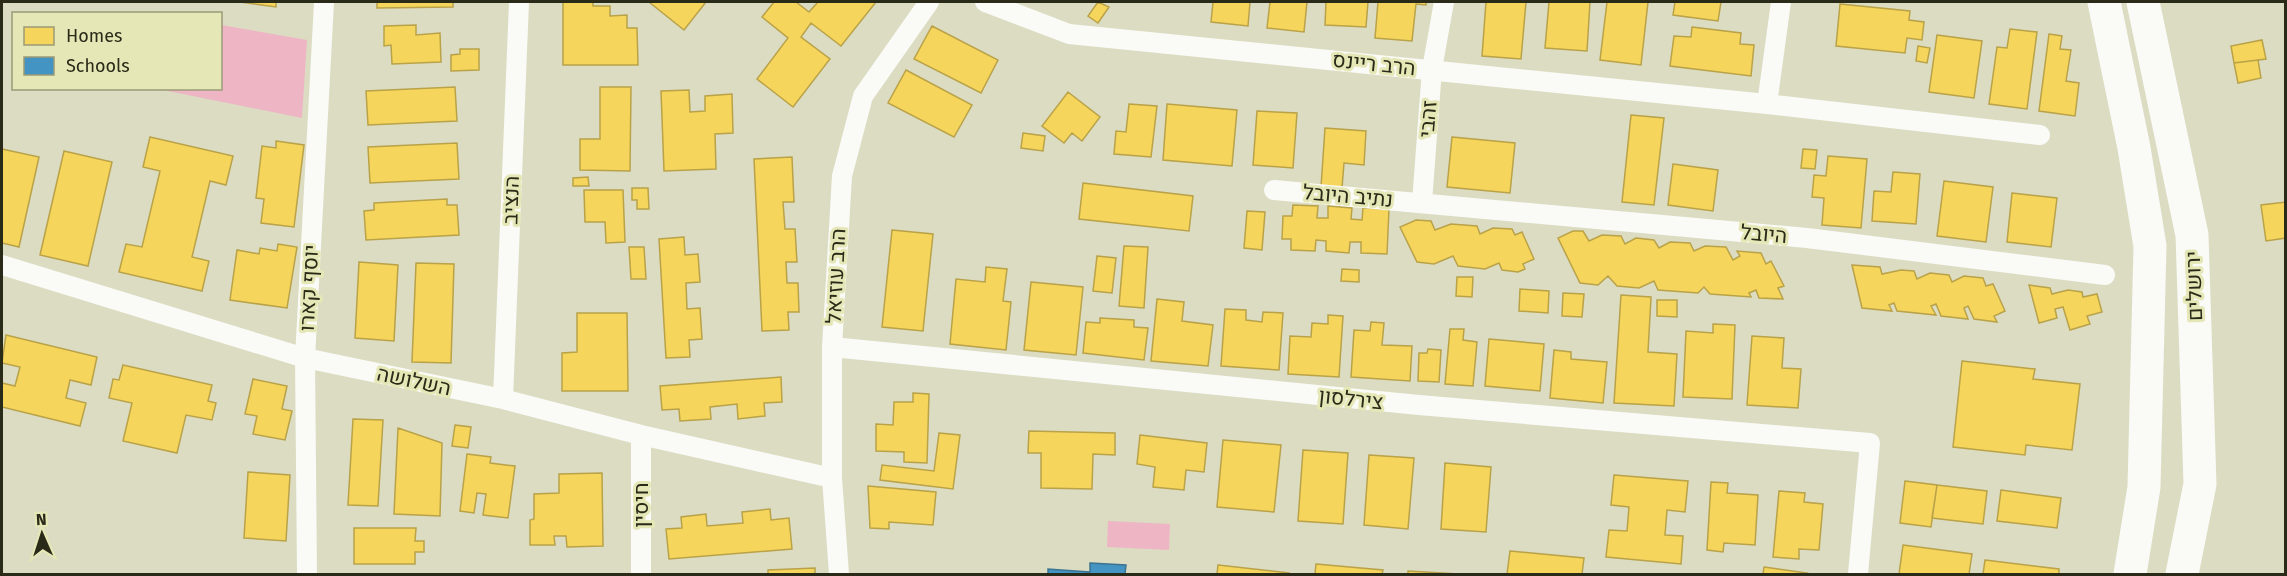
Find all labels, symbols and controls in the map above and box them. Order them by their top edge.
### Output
legend [12,12,222,90]
text: Homes [66,25,122,47]
street label: הרב ריינס [1331,47,1417,81]
text: Schools [66,55,130,77]
street label: זהבי [1413,99,1443,139]
street label: הנציב [497,175,525,225]
street label: נתיב היובל [1302,179,1394,213]
street label: היובל [1740,219,1788,249]
street label: הרב עוזיאל [821,228,851,324]
street label: יוסף קארו [294,244,324,332]
street label: ירושלים [2180,251,2208,321]
street label: השלושה [375,360,453,402]
street label: צירלסון [1318,383,1384,415]
street label: חיסין [628,483,654,527]
north arrow [12,504,72,564]
text: N [35,510,47,529]

